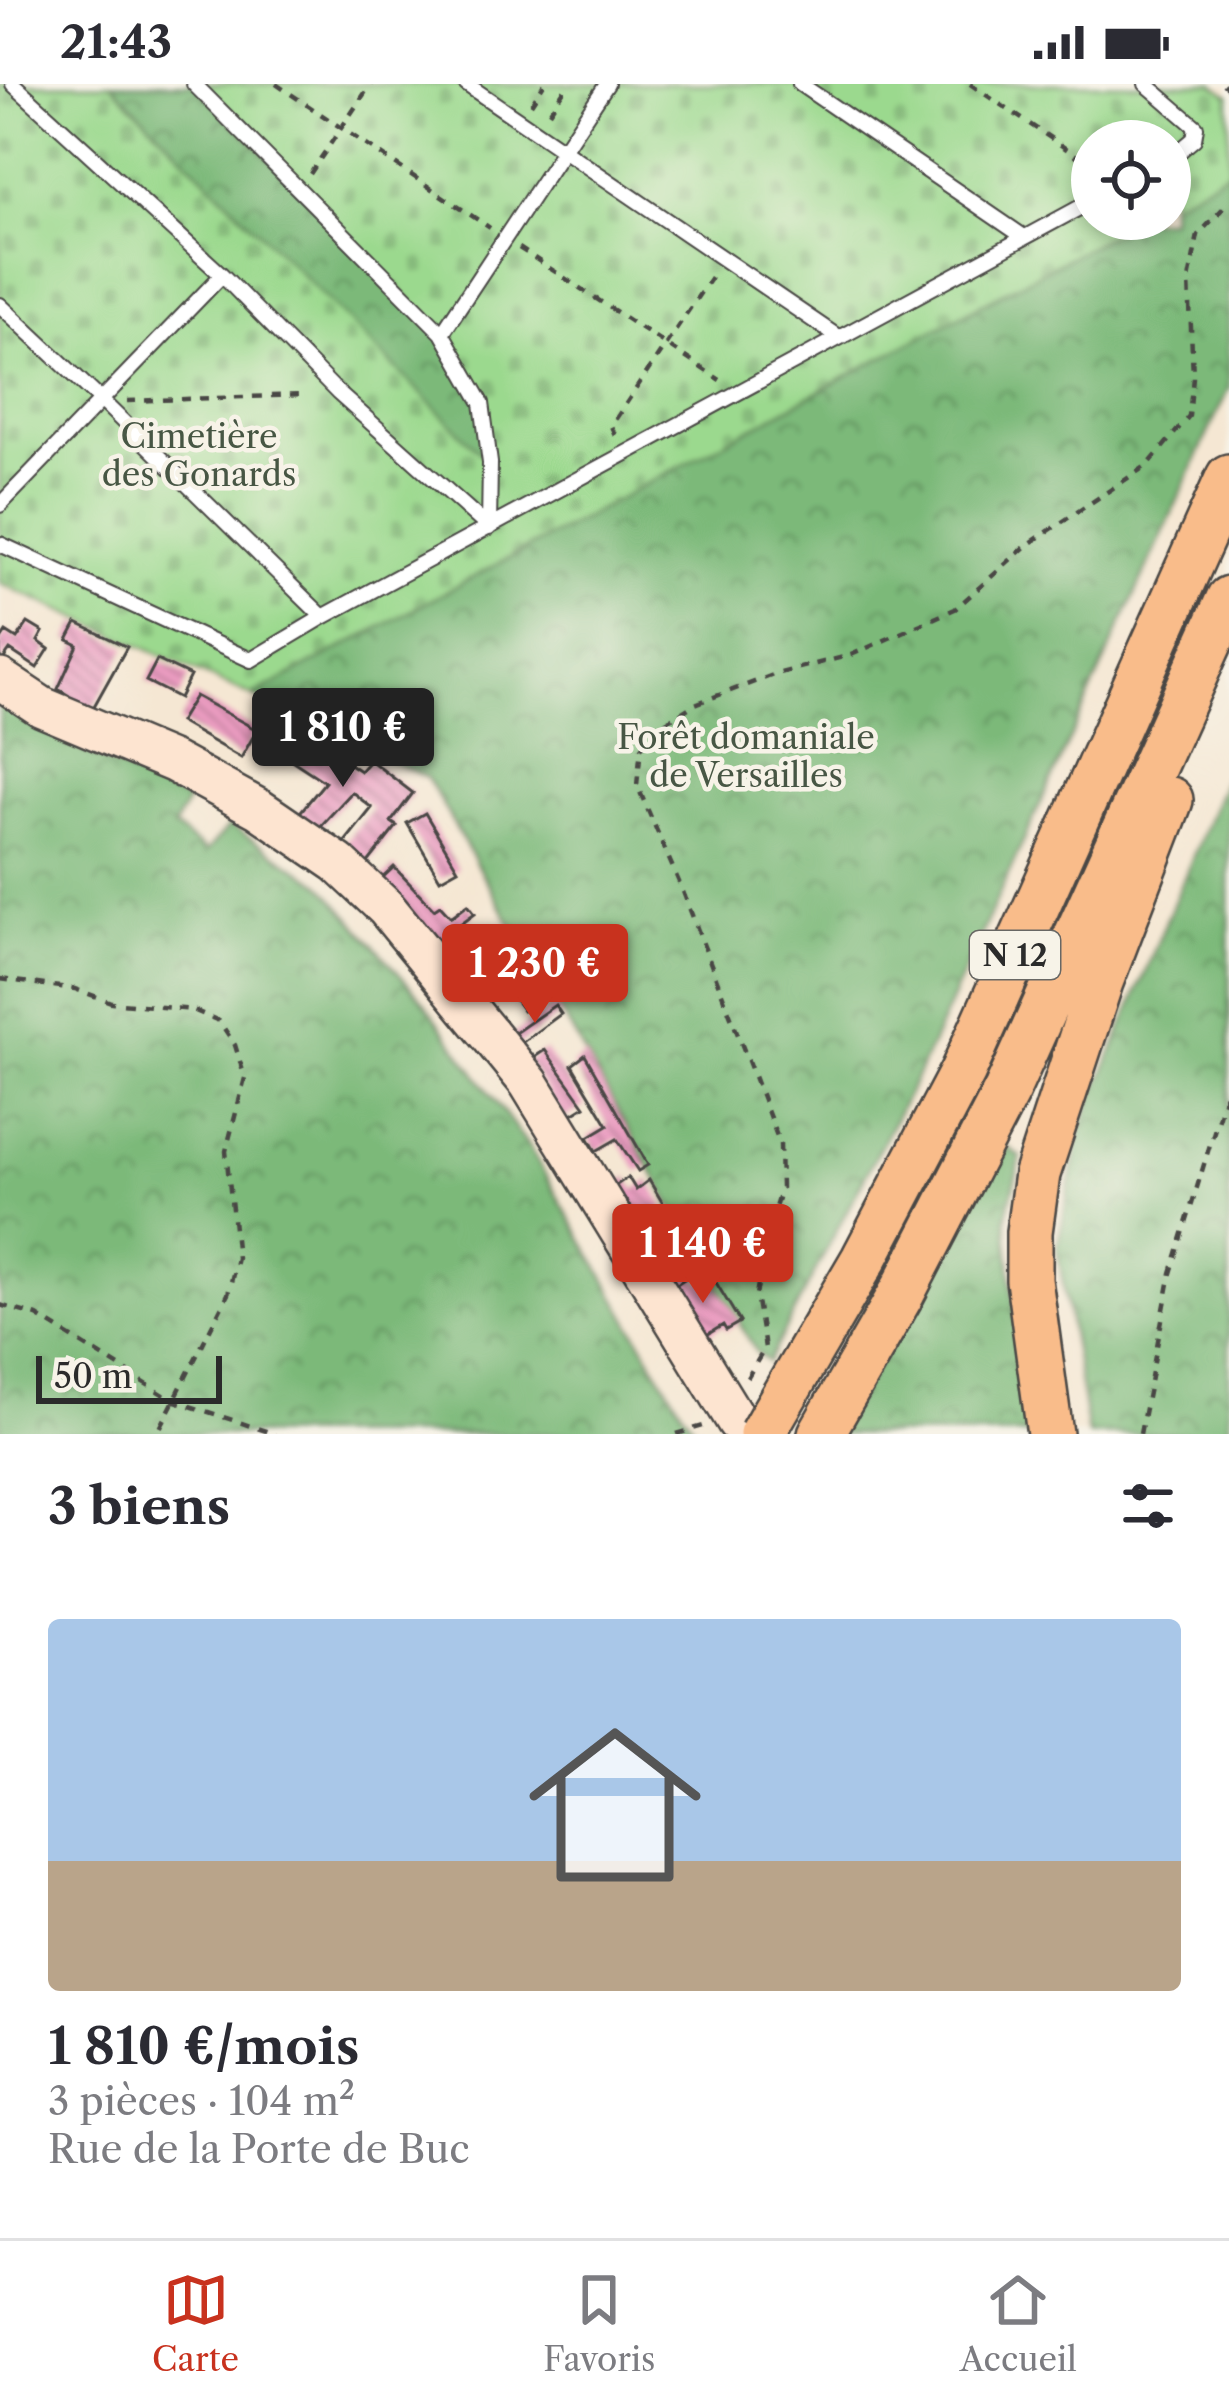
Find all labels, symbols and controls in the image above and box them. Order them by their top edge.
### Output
text: 21:43 [60,14,172,70]
map controls [1071,120,1191,240]
button: locate [1071,120,1191,240]
park label: Cimetière des Gonards [102,416,296,495]
pin: 1 810 € [232,688,454,790]
text: 1 810 € [279,703,407,751]
park label: Forêt domaniale de Versailles [617,717,875,796]
pin: 1 230 € [424,924,646,1026]
road number: N 12 [970,931,1060,979]
text: 1 230 € [469,939,601,987]
pin: 1 140 € [592,1204,814,1306]
text: 1 140 € [639,1219,767,1267]
scale bar [36,1350,222,1403]
text: 50 m [54,1356,132,1397]
icon: filters [1115,1473,1181,1539]
text: 3 biens [48,1475,230,1537]
icon: home [507,1697,723,1913]
text: 1 810 €/mois [48,2015,359,2077]
text: 3 pièces · 104 m² [48,2077,355,2125]
text: Rue de la Porte de Buc [48,2125,470,2173]
tab: Carte [152,2267,239,2380]
tab: Favoris [543,2267,655,2380]
tab: Accueil [960,2267,1077,2380]

